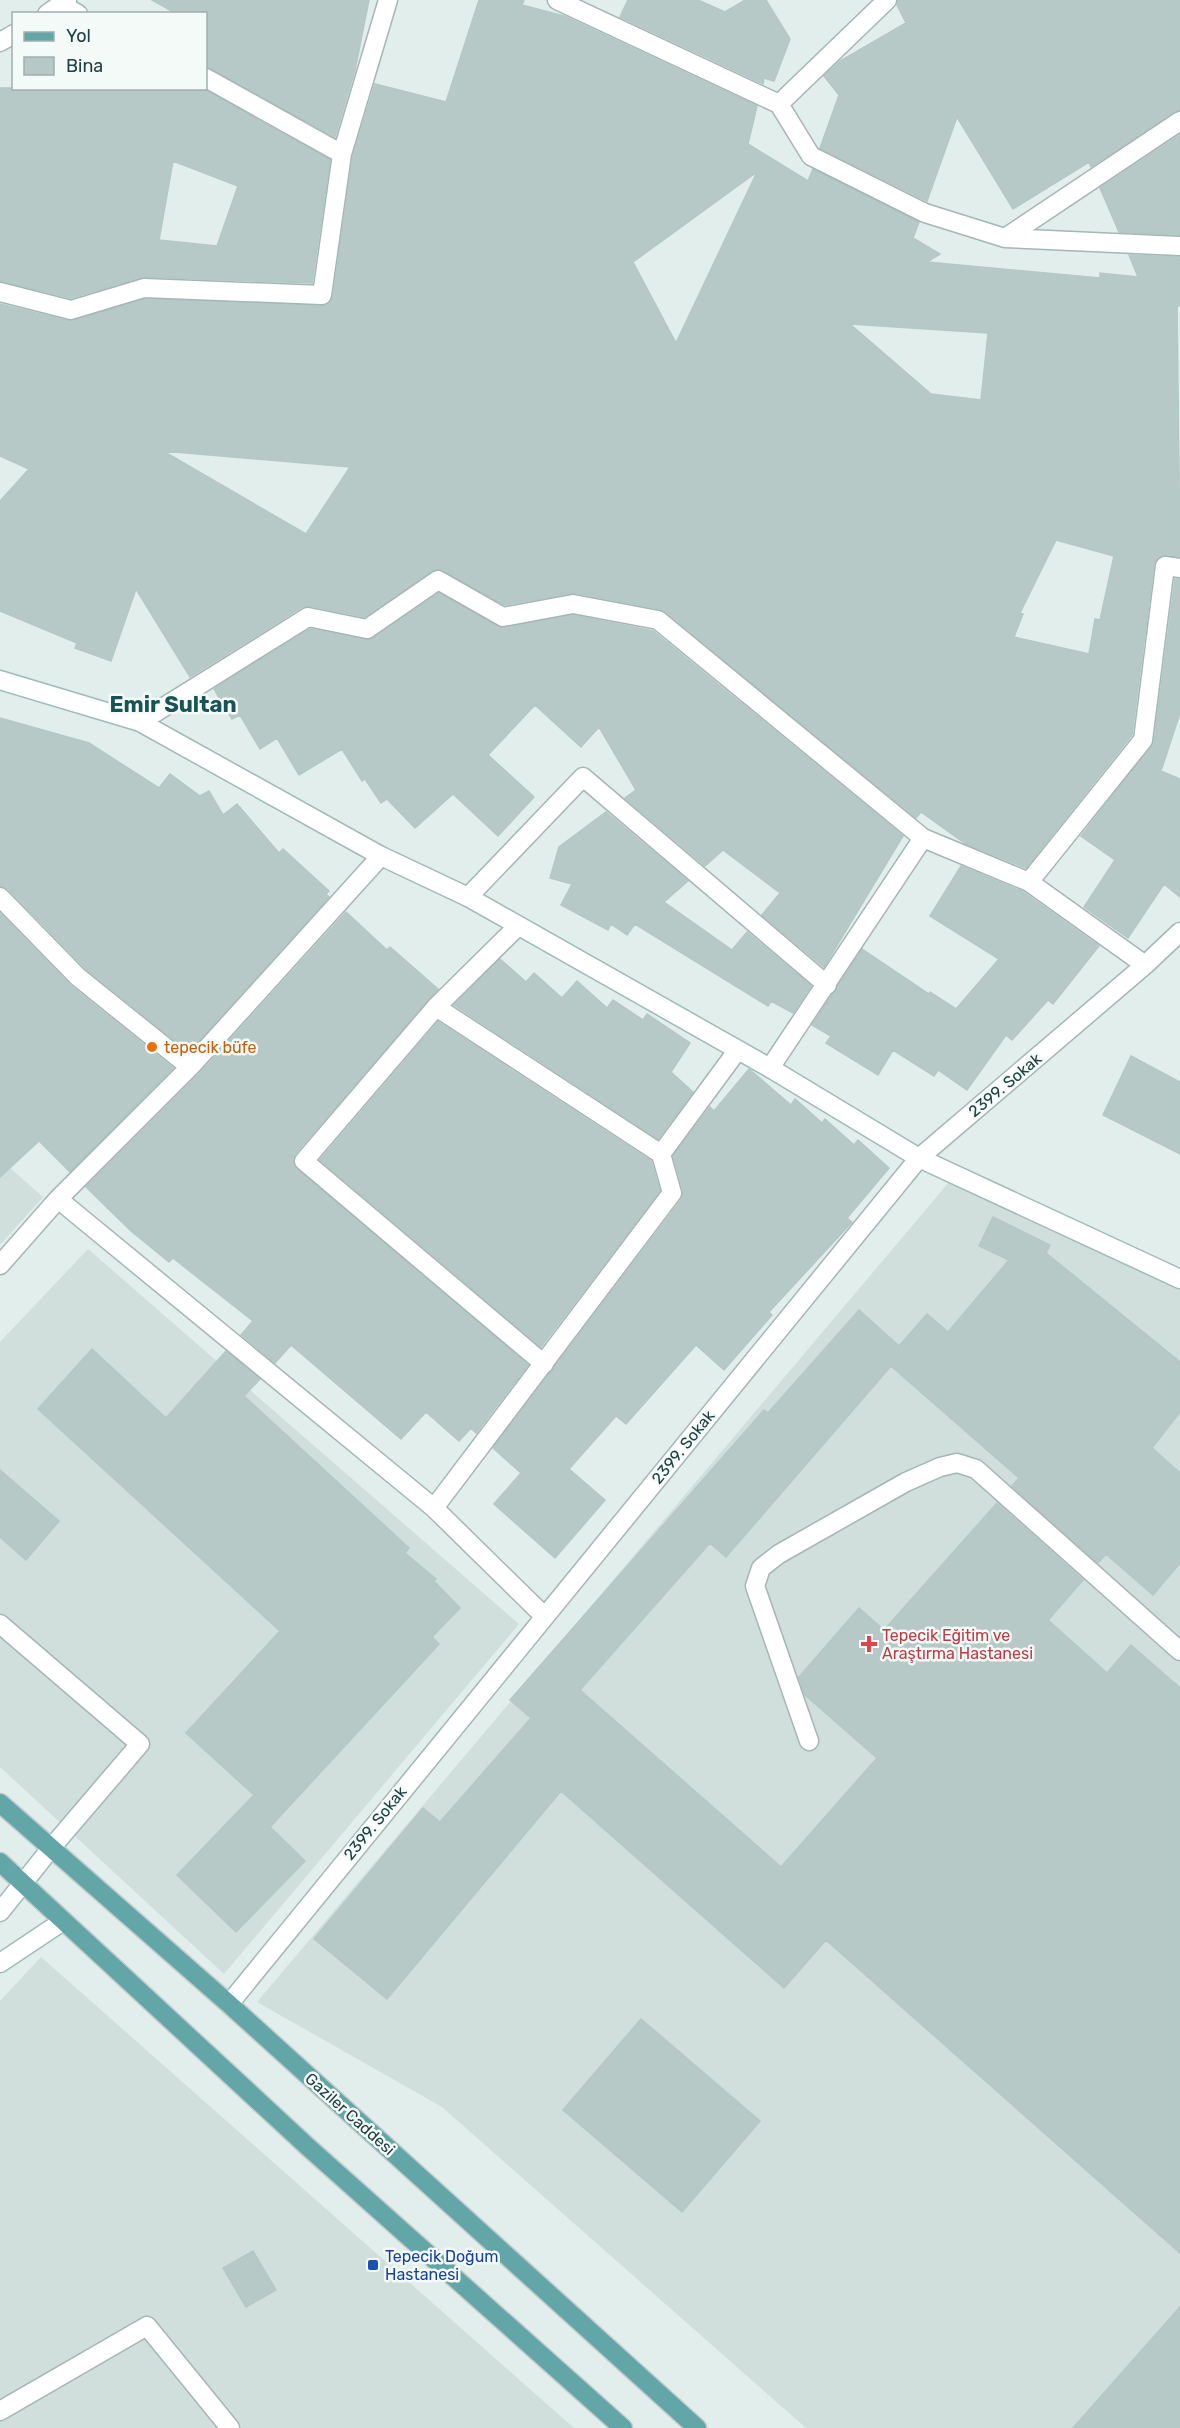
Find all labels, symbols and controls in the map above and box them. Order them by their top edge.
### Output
legend [12,12,207,90]
text: Yol [66,25,91,47]
text: Bina [66,55,103,77]
district label: Emir Sultan [109,691,237,718]
place label: tepecik büfe [164,1038,257,1057]
marker: tepecik büfe [145,1040,159,1054]
street label: 2399. Sokak [965,1049,1046,1121]
street label: 2399. Sokak [648,1406,719,1488]
place label: Tepecik Eğitim ve Araştırma Hastanesi [882,1626,1033,1663]
marker: Tepecik Eğitim ve Araştırma Hastanesi [860,1635,878,1653]
street label: 2399. Sokak [340,1782,411,1864]
street label: Gaziler Caddesi [301,2069,399,2159]
place label: Tepecik Doğum Hastanesi [385,2247,499,2284]
marker: Tepecik Doğum Hastanesi [366,2258,380,2272]

